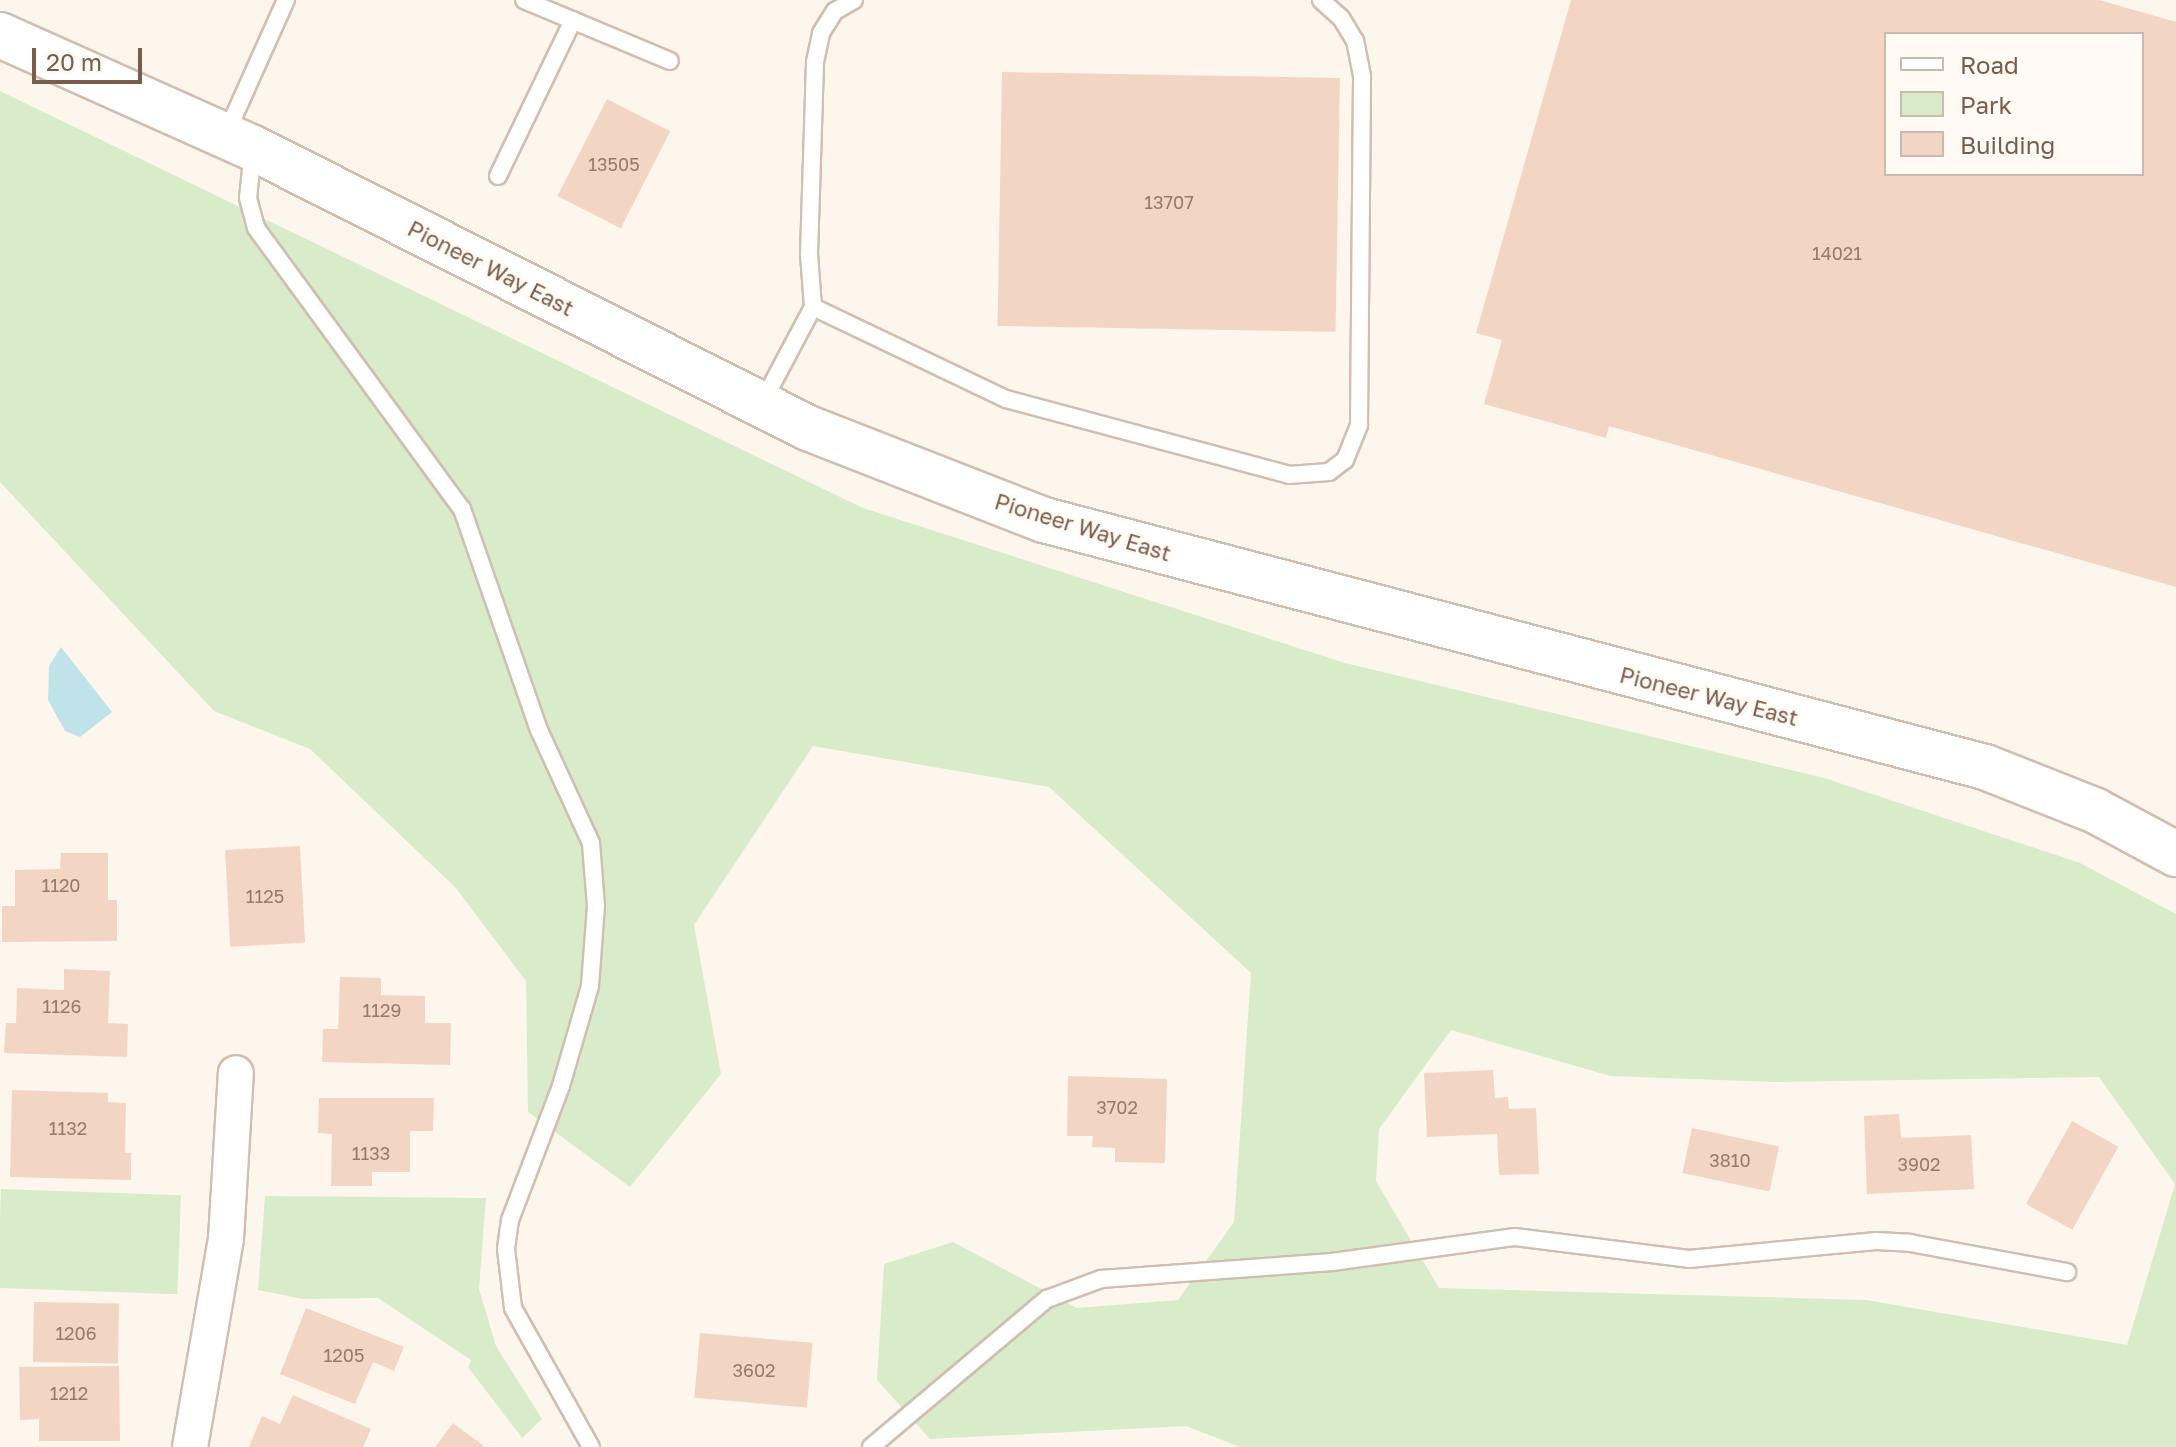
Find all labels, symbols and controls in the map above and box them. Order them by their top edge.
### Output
scale bar [36,32,146,82]
legend [1884,32,2144,176]
text: 20 m [46,47,102,76]
text: Road [1960,50,2019,79]
text: Park [1960,90,2012,119]
text: Building [1960,130,2055,159]
house number: 13505 [588,153,640,175]
house number: 13707 [1144,191,1194,213]
street label: Pioneer Way East [404,215,578,321]
house number: 14021 [1812,242,1862,264]
street label: Pioneer Way East [992,488,1174,566]
street label: Pioneer Way East [1617,661,1801,731]
house number: 1120 [41,874,81,896]
house number: 1125 [246,885,284,907]
house number: 1126 [43,995,81,1017]
house number: 1129 [363,999,401,1021]
house number: 3702 [1096,1096,1138,1118]
house number: 1132 [49,1117,87,1139]
house number: 1133 [352,1142,390,1164]
house number: 3810 [1709,1149,1751,1171]
house number: 3902 [1897,1153,1941,1175]
house number: 1206 [55,1322,97,1344]
house number: 1205 [324,1344,364,1366]
house number: 3602 [732,1359,776,1381]
house number: 1212 [50,1382,88,1404]

